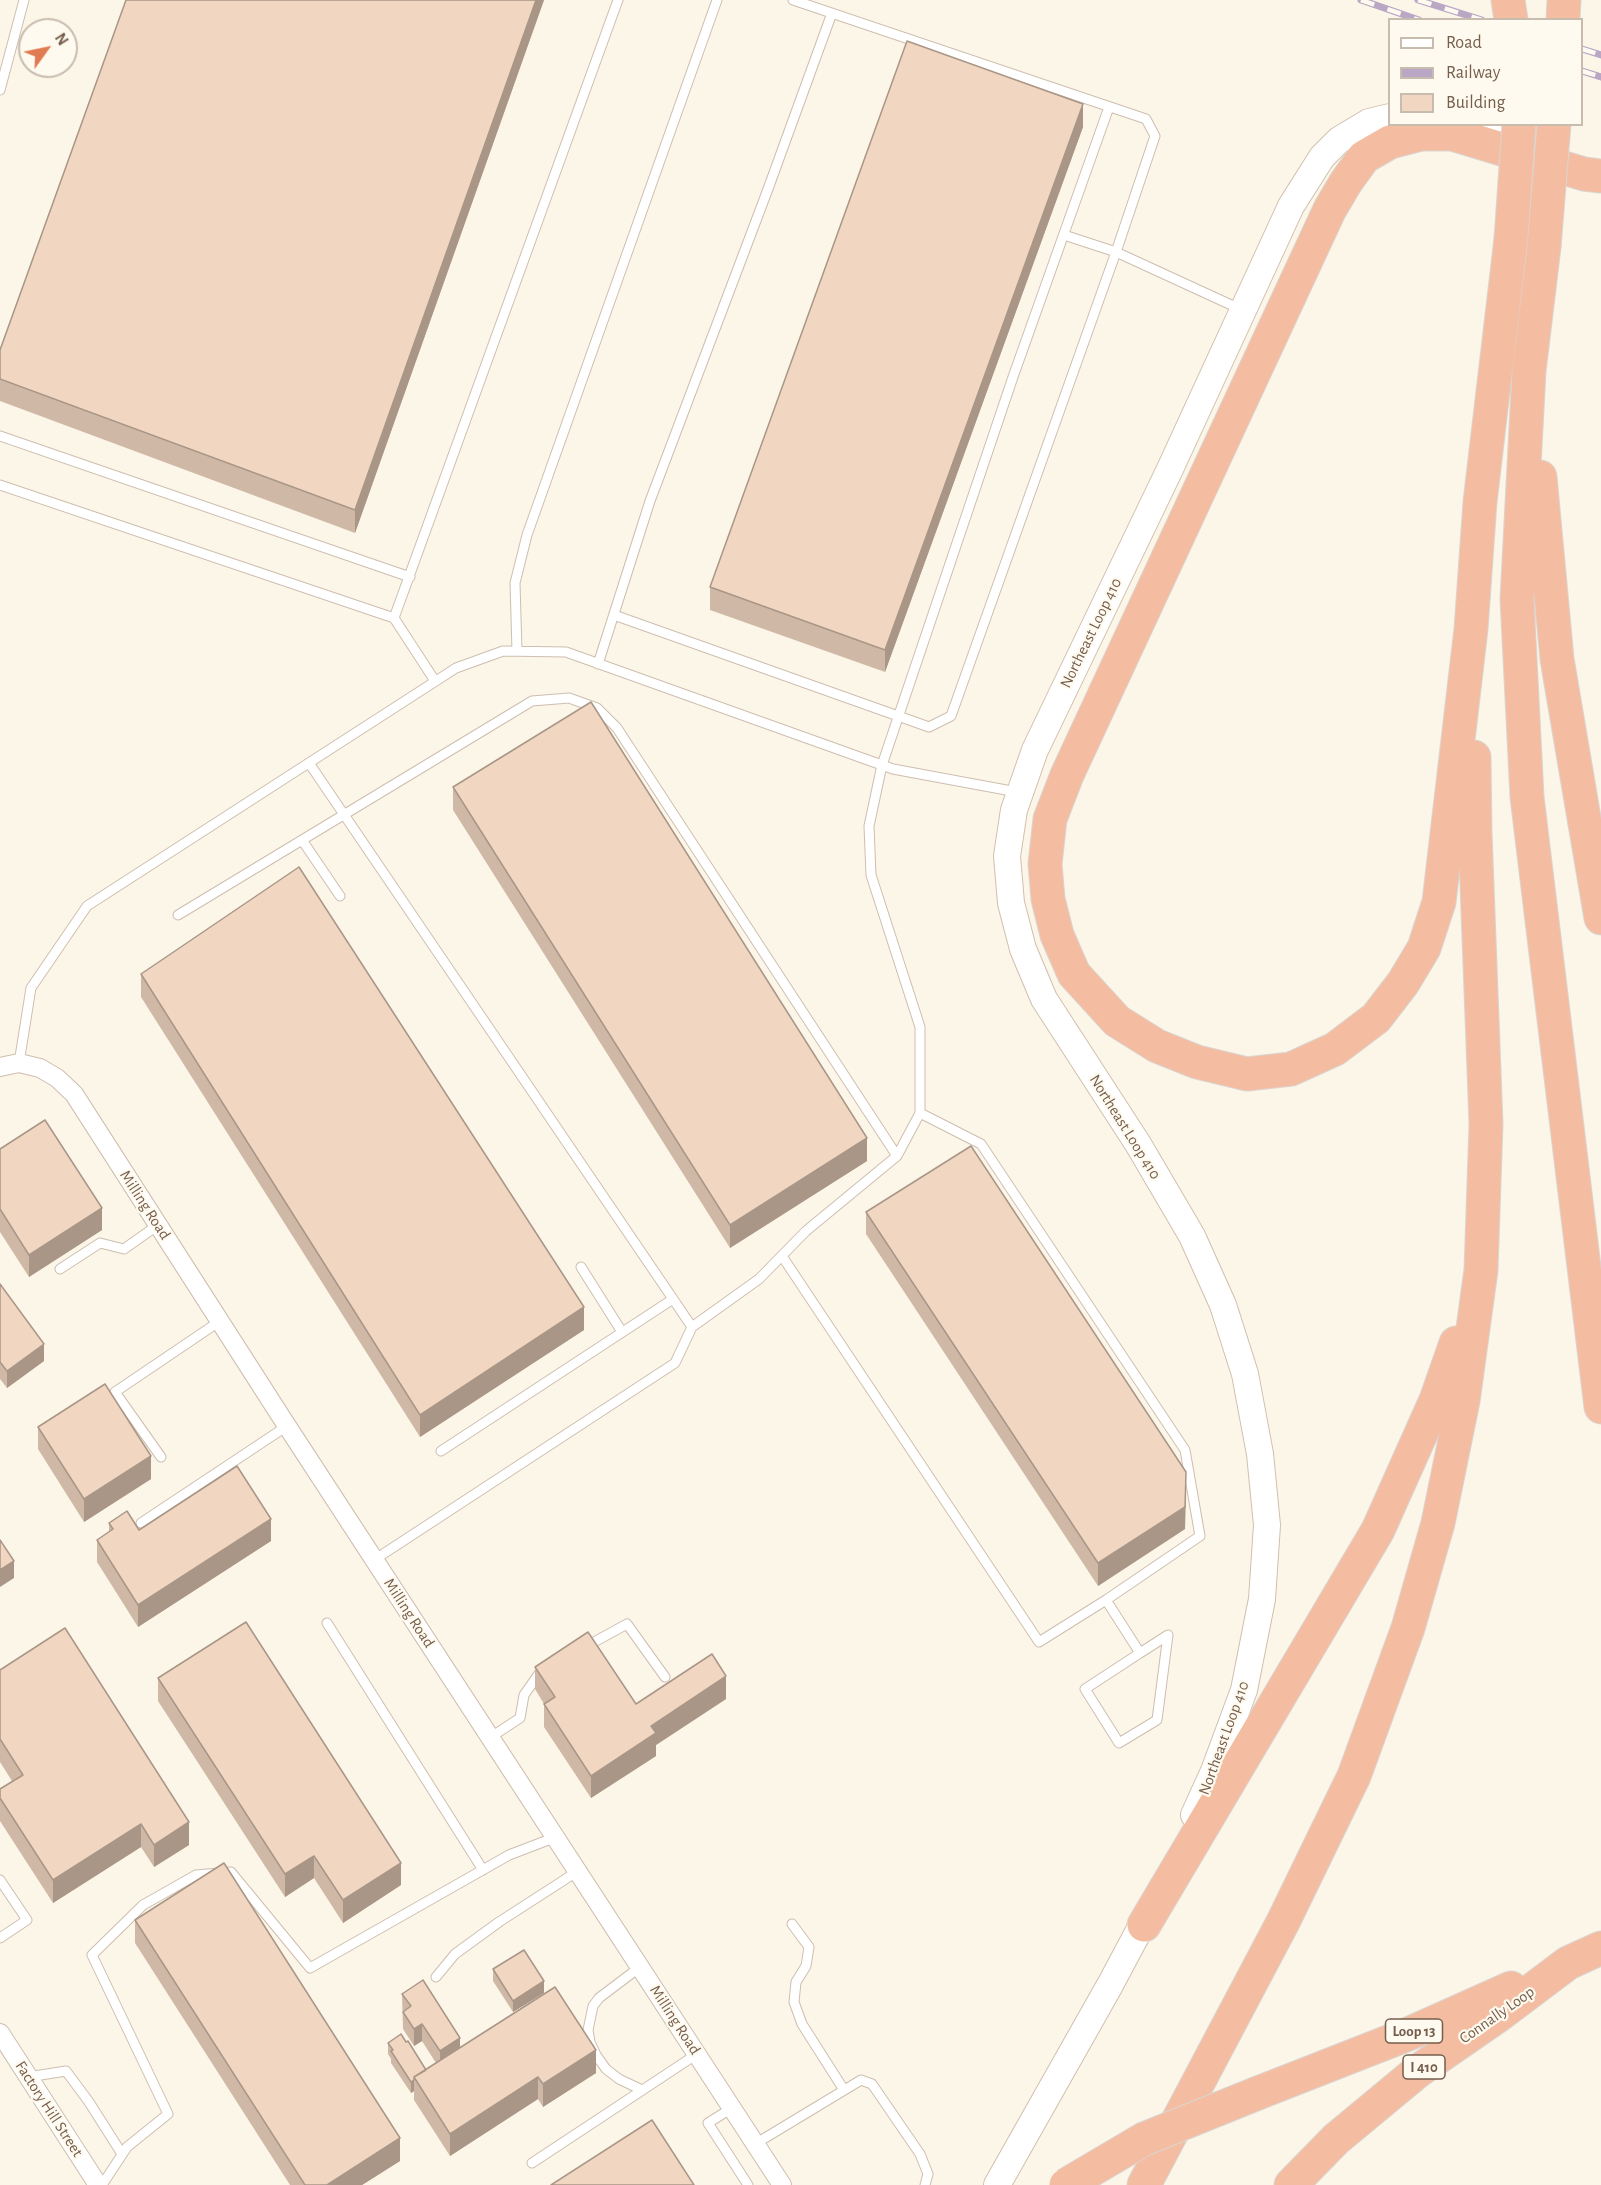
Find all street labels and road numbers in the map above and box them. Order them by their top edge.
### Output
street label: Northeast Loop 410 [1056,575,1126,691]
street label: Northeast Loop 410 [1085,1071,1165,1183]
street label: Milling Road [115,1167,175,1243]
street label: Milling Road [379,1575,439,1651]
street label: Northeast Loop 410 [1194,1678,1254,1798]
street label: Milling Road [645,1982,705,2058]
street label: Connally Loop [1456,1982,1538,2048]
road number: Loop 13 [1386,2019,1442,2043]
road number: I 410 [1403,2055,1445,2079]
street label: Factory Hill Street [11,2057,87,2161]

